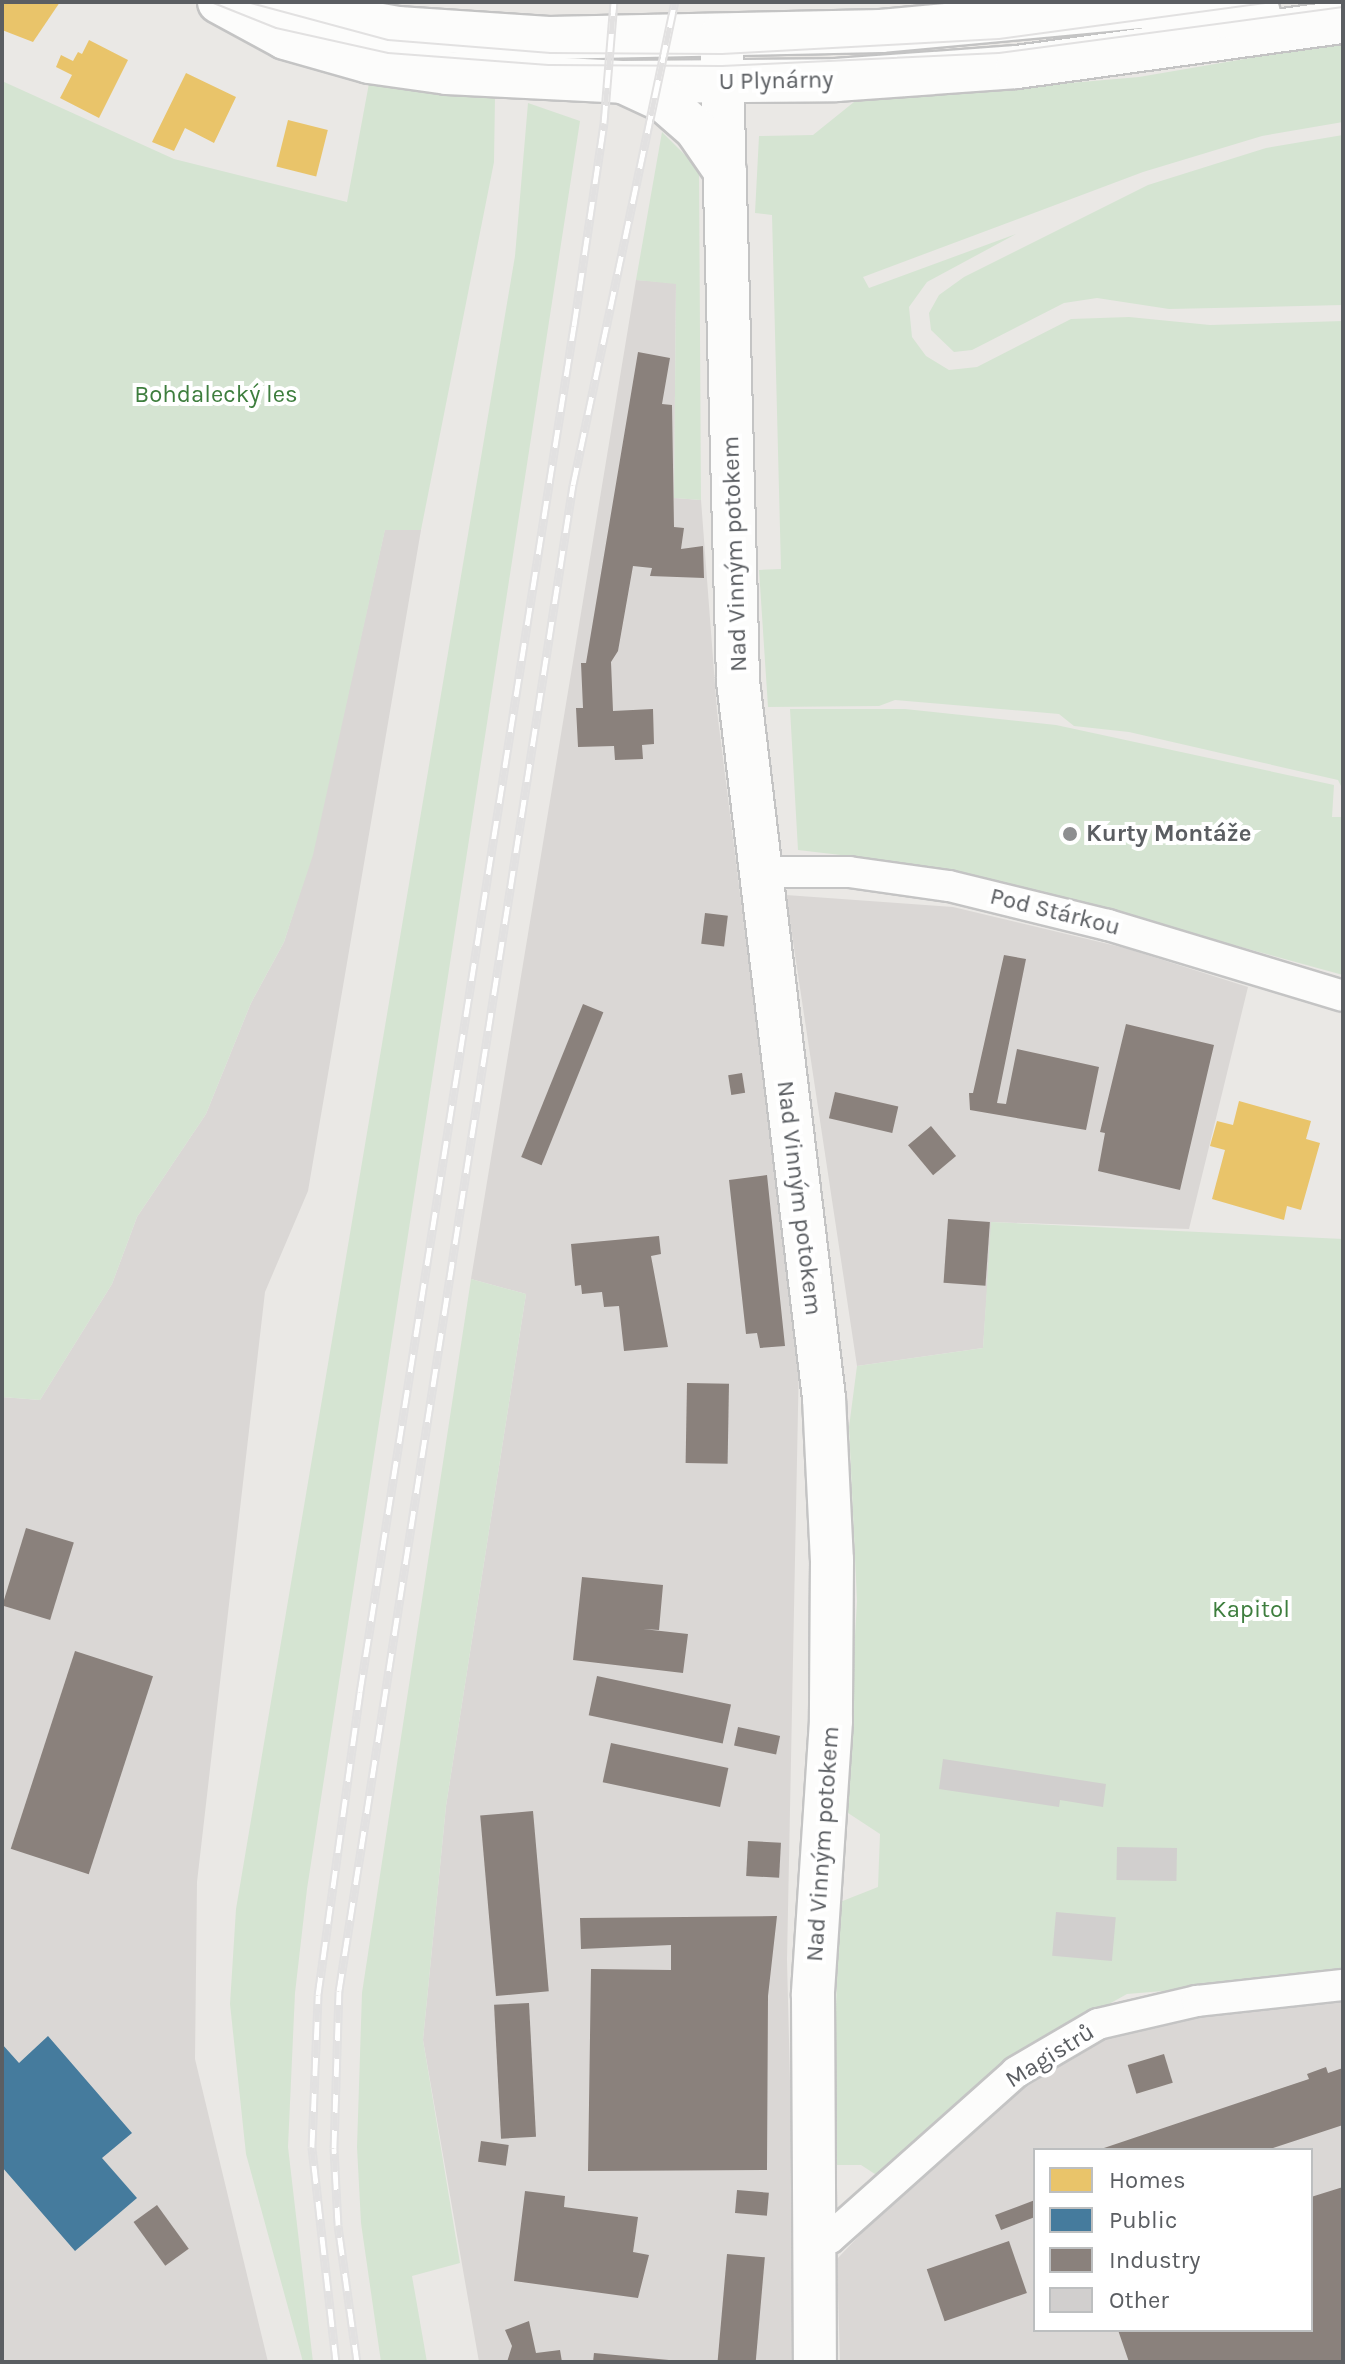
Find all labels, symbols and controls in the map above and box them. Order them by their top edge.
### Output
street label: U Plynárny [718,66,834,96]
park label: Bohdalecký les [134,381,298,409]
street label: Nad Vinným potokem [716,436,754,672]
place label: Kurty Montáže [1086,820,1251,848]
marker: Kurty Montáže [1061,825,1079,843]
street label: Pod Stárkou [987,882,1123,942]
street label: Nad Vinným potokem [770,1079,828,1317]
park label: Kapitol [1212,1596,1290,1624]
street label: Nad Vinným potokem [800,1725,846,1963]
street label: Magistrů [1000,2018,1100,2094]
legend [1033,2148,1313,2332]
text: Homes [1109,2166,1186,2194]
text: Public [1109,2206,1177,2234]
text: Industry [1109,2246,1200,2274]
text: Other [1109,2286,1169,2314]

